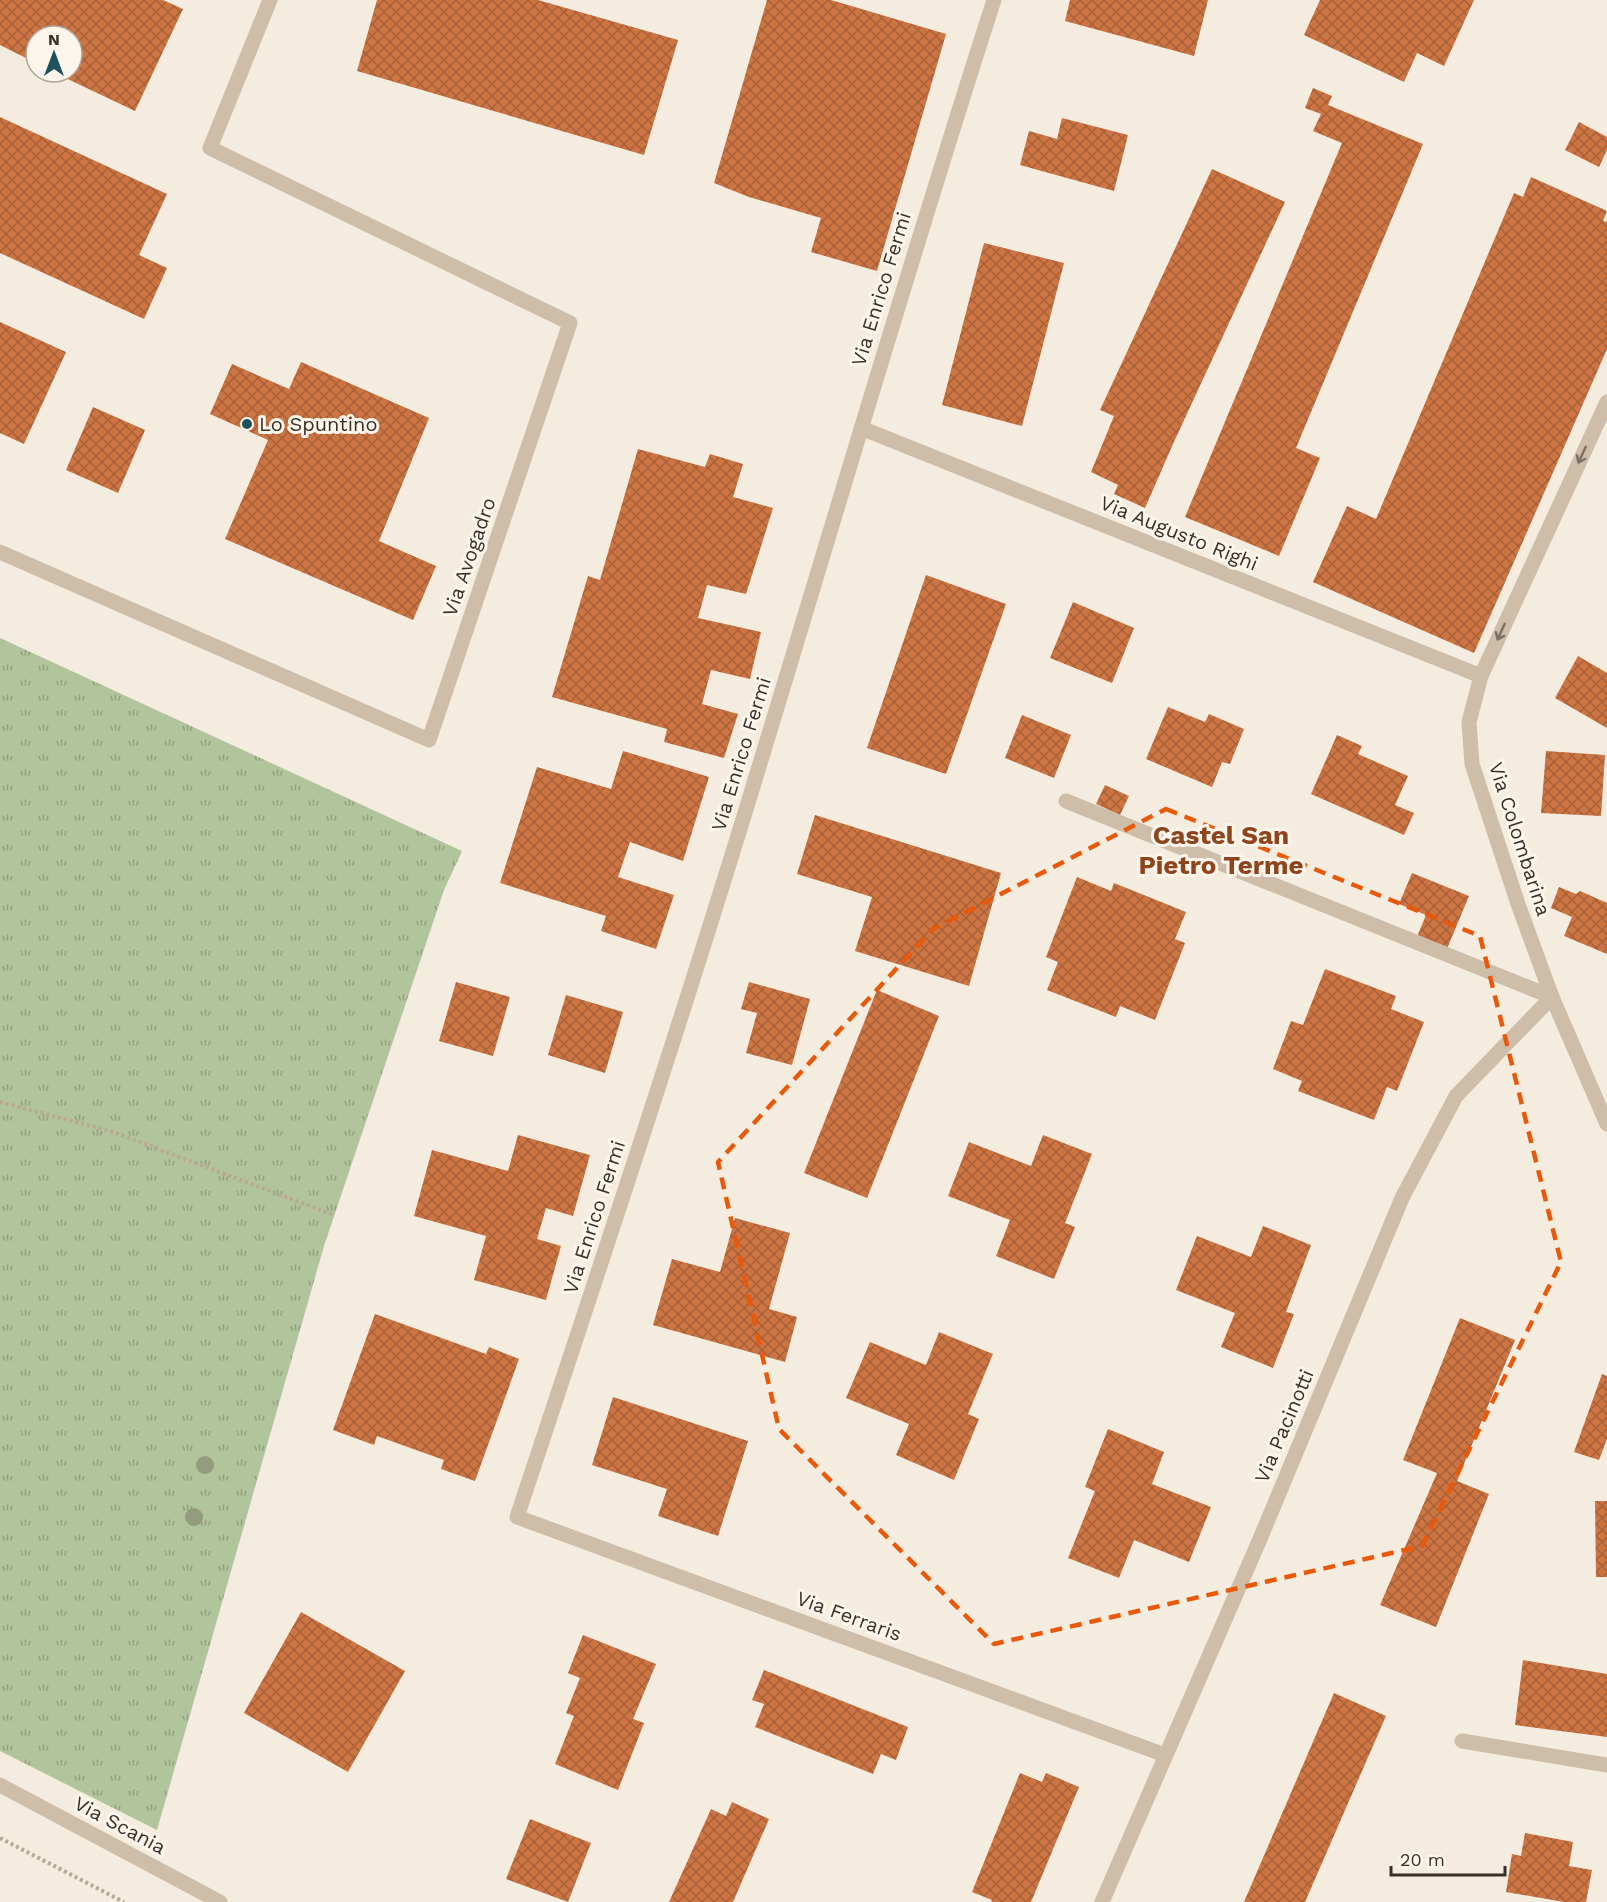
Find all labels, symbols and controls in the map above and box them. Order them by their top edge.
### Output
north arrow [24,24,84,84]
text: N [48,30,60,49]
street label: Via Enrico Fermi [846,209,916,369]
place label: Lo Spuntino [259,412,377,436]
marker: Lo Spuntino [240,417,254,431]
one-way arrow [1576,446,1588,464]
street label: Via Augusto Righi [1097,490,1261,576]
street label: Via Avogadro [437,494,501,620]
one-way arrow [1494,623,1505,641]
street label: Via Enrico Fermi [706,674,776,834]
street label: Via Colombarina [1484,759,1556,919]
district label: Castel San Pietro Terme [1138,820,1304,880]
street label: Via Enrico Fermi [558,1137,630,1297]
street label: Via Pacinotti [1249,1366,1319,1486]
street label: Via Ferraris [793,1586,905,1646]
street label: Via Scania [70,1791,170,1859]
scale bar [1391,1839,1505,1877]
text: 20 m [1400,1849,1445,1870]

